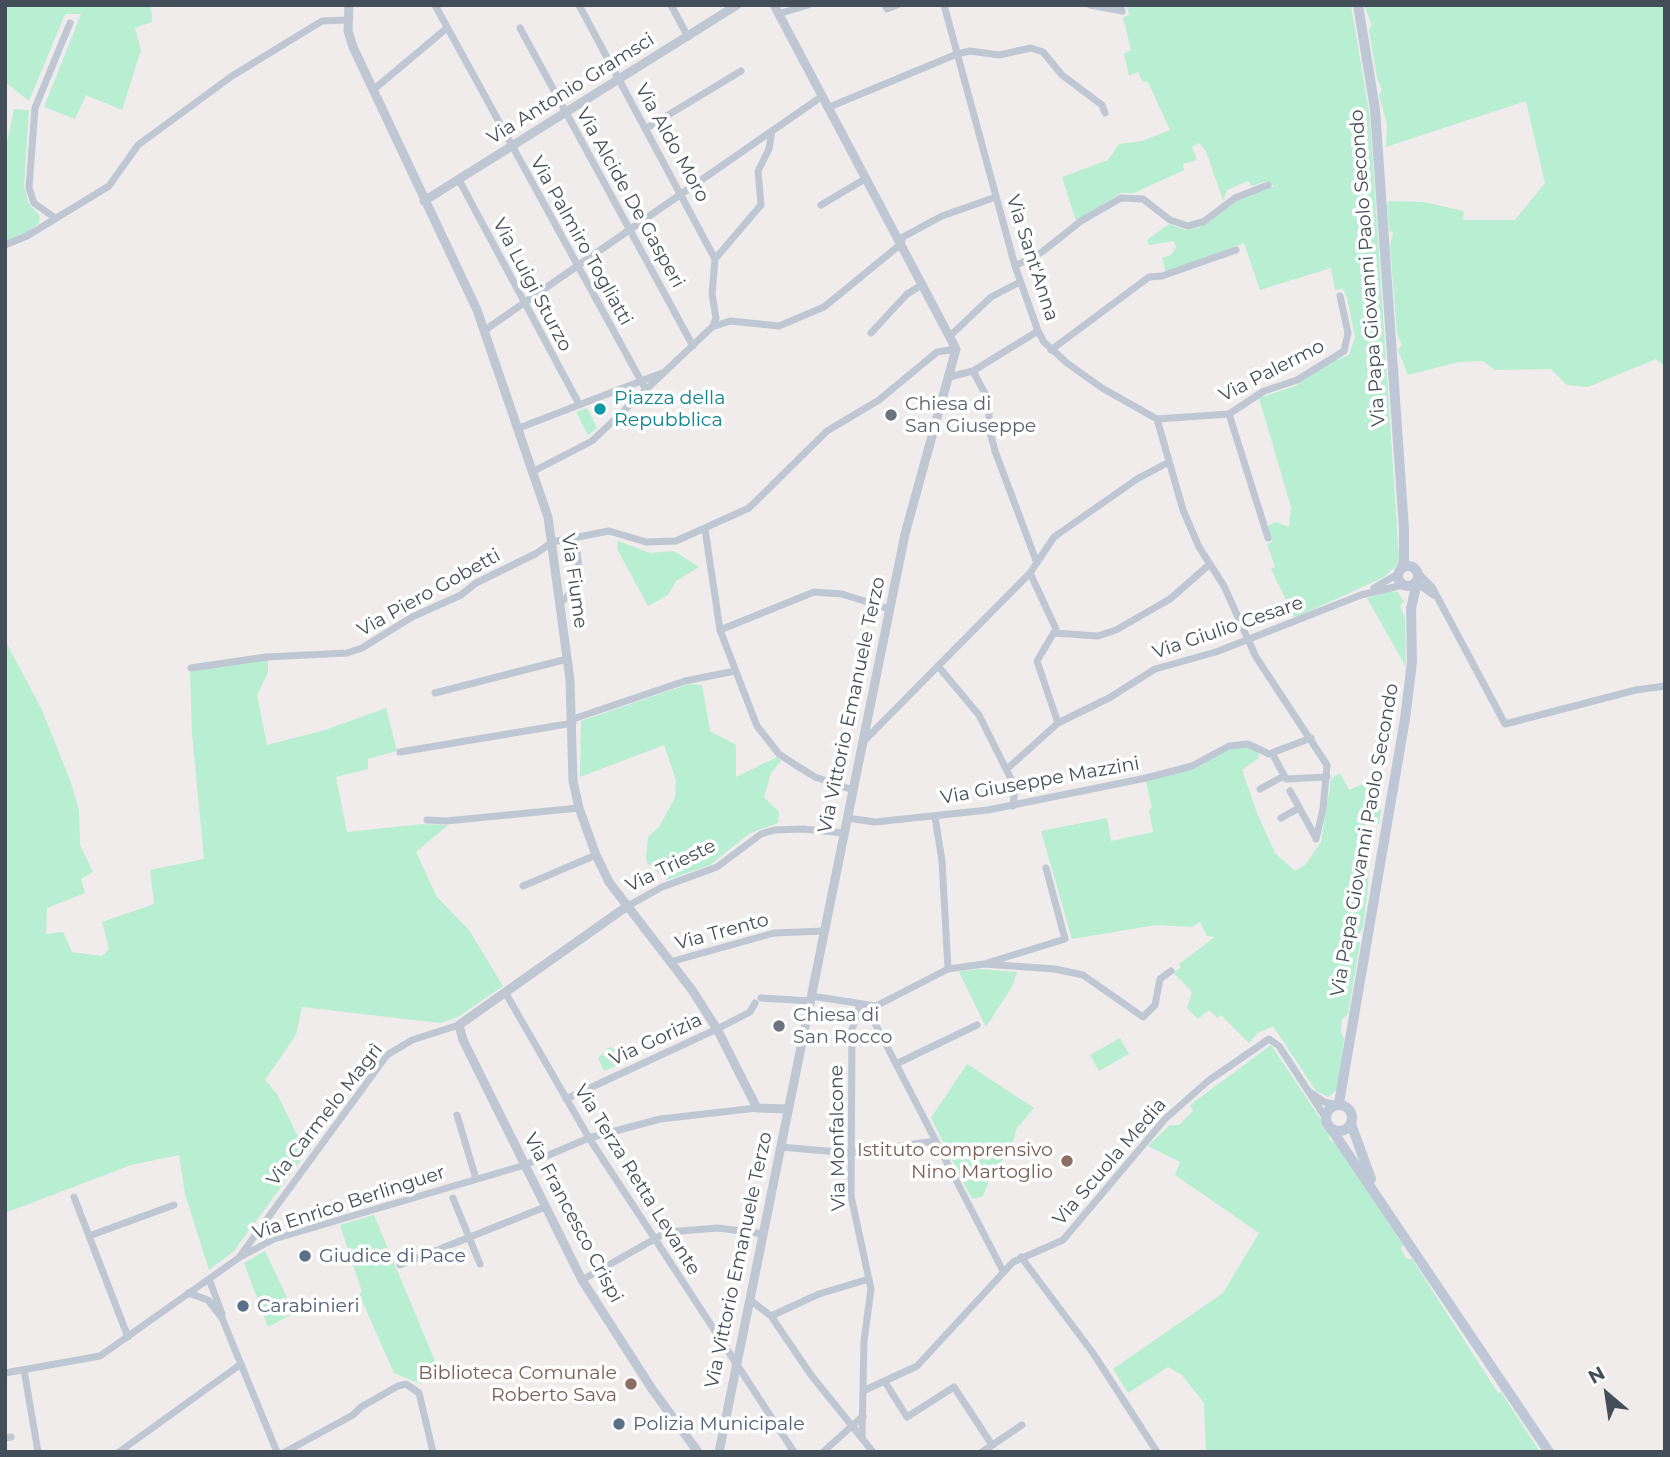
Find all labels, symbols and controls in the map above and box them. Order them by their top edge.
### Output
street label: Via Antonio Gramsci [483,28,659,150]
street label: Via Aldo Moro [630,80,714,206]
street label: Via Alcide De Gasperi [571,104,689,292]
street label: Via Papa Giovanni Paolo Secondo [1346,109,1390,427]
street label: Via Palmiro Togliatti [525,152,637,330]
street label: Via Sant'Anna [1001,192,1063,324]
street label: Via Luigi Sturzo [487,215,577,355]
street label: Via Palermo [1216,335,1328,407]
place label: Piazza della Repubblica [614,387,725,431]
place label: Chiesa di San Giuseppe [905,393,1036,437]
marker: Piazza della Repubblica [592,401,608,417]
marker: Chiesa di San Giuseppe [883,407,899,423]
street label: Via Fiume [556,532,592,630]
street label: Via Piero Gobetti [354,544,504,642]
street label: Via Vittorio Emanuele Terzo [814,575,890,835]
street label: Via Giulio Cesare [1150,592,1306,664]
street label: Via Papa Giovanni Paolo Secondo [1326,682,1404,998]
street label: Via Giuseppe Mazzini [939,752,1141,810]
street label: Via Trieste [622,834,720,898]
street label: Via Trento [673,909,771,955]
place label: Chiesa di San Rocco [793,1004,892,1048]
street label: Via Gorizia [606,1009,706,1071]
marker: Chiesa di San Rocco [771,1018,787,1034]
street label: Via Carmelo Magrì [262,1039,388,1191]
street label: Via Monfalcone [825,1065,851,1211]
street label: Via Terza Retta Levante [569,1081,705,1279]
street label: Via Scuola Media [1048,1094,1172,1230]
street label: Via Francesco Crispi [519,1129,627,1307]
street label: Via Vittorio Emanuele Terzo [701,1130,777,1390]
place label: Istituto comprensivo Nino Martoglio [857,1139,1053,1183]
marker: Istituto comprensivo Nino Martoglio [1059,1153,1075,1169]
street label: Via Enrico Berlinguer [250,1161,448,1245]
place label: Giudice di Pace [319,1245,466,1267]
marker: Giudice di Pace [297,1248,313,1264]
place label: Carabinieri [257,1295,360,1317]
marker: Carabinieri [235,1298,251,1314]
north arrow [1572,1359,1642,1429]
text: N [1584,1361,1609,1389]
place label: Biblioteca Comunale Roberto Sava [418,1362,617,1406]
marker: Biblioteca Comunale Roberto Sava [623,1376,639,1392]
place label: Polizia Municipale [633,1413,805,1435]
marker: Polizia Municipale [611,1416,627,1432]

